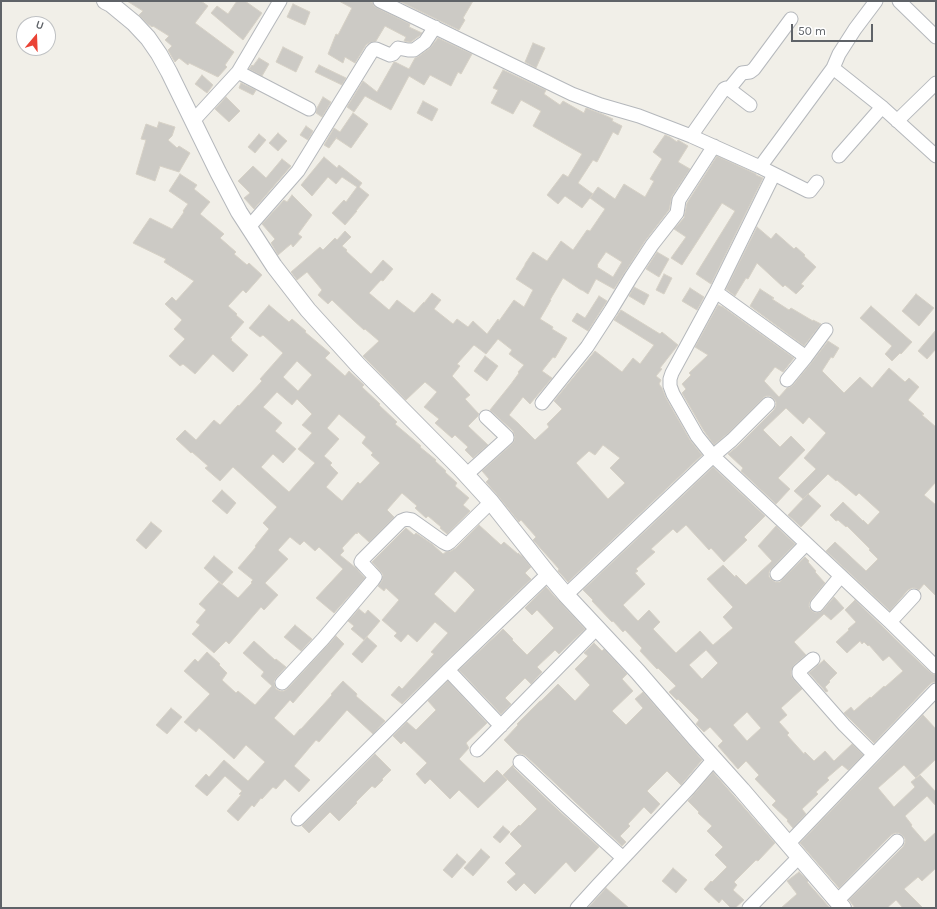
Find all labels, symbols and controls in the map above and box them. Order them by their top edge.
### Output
north arrow [16,16,56,56]
scale bar [793,16,875,42]
text: U [34,18,45,33]
text: 50 m [798,24,826,38]

